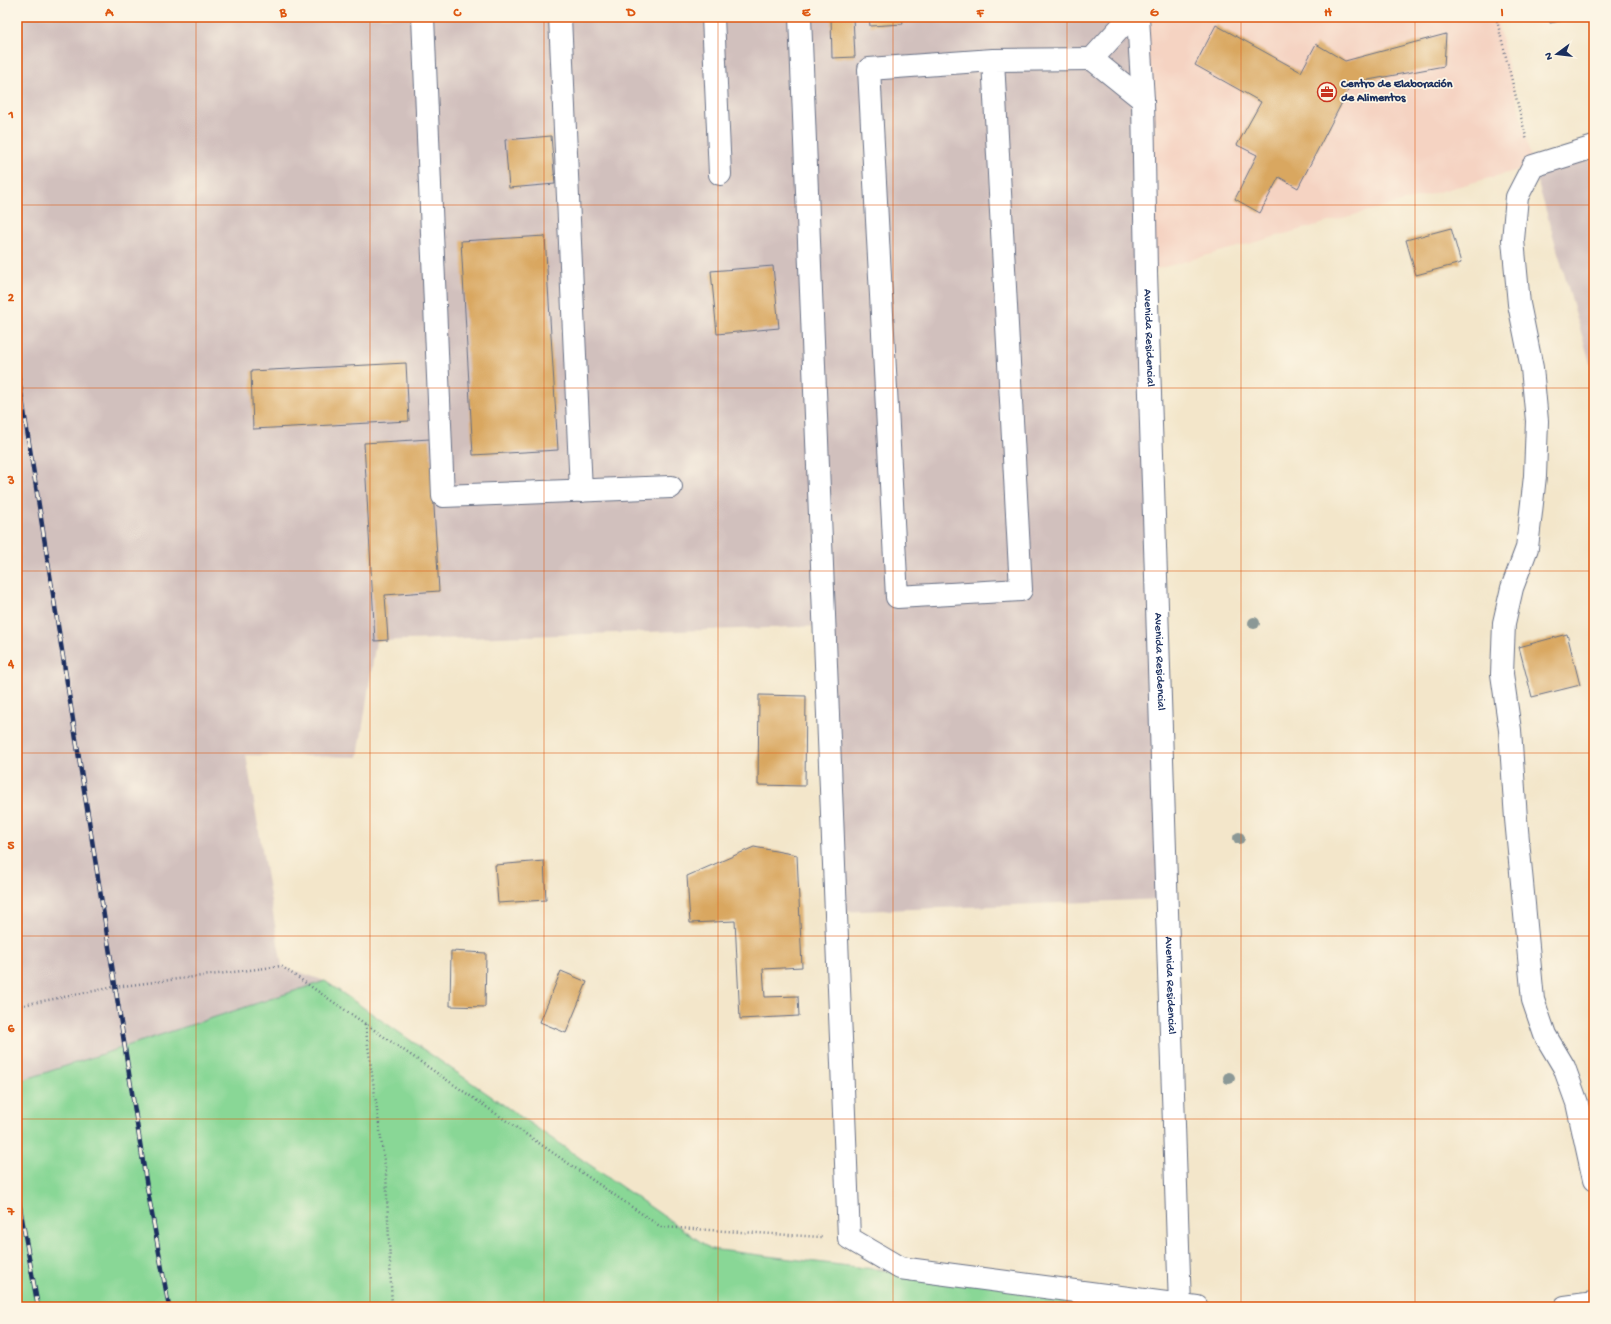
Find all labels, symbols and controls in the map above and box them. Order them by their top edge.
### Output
text: A [104,6,114,21]
text: B [279,6,288,21]
text: C [452,6,462,21]
text: D [626,6,636,21]
text: E [802,6,811,21]
text: F [976,6,985,21]
text: G [1150,6,1159,21]
text: H [1324,6,1332,21]
text: I [1500,6,1504,21]
north arrow [1537,34,1577,74]
text: N [1543,51,1556,61]
place label: Centro de Elaboración de Alimentos [1340,78,1453,106]
office icon: Centro de Elaboración de Alimentos [1316,81,1338,103]
text: 1 [7,108,14,123]
street label: Avenida Residencial [1140,289,1157,387]
text: 2 [8,291,15,306]
text: 3 [7,474,15,489]
street label: Avenida Residencial [1150,612,1167,711]
text: 4 [7,657,15,672]
text: 5 [8,839,15,854]
street label: Avenida Residencial [1161,936,1178,1035]
text: 6 [8,1022,15,1037]
text: 7 [7,1205,16,1220]

